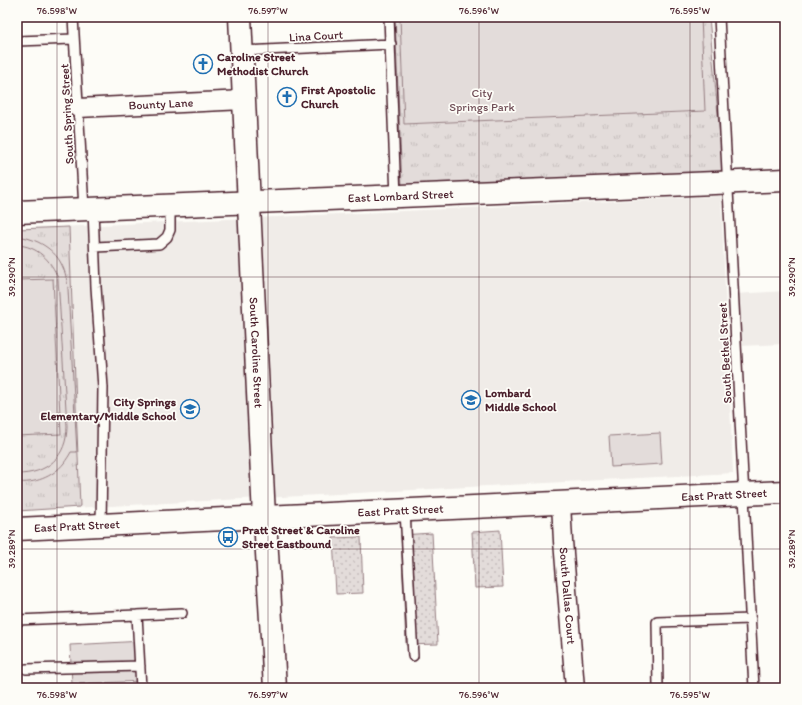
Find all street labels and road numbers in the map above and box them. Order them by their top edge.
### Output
street label: Lina Court [289,28,344,44]
street label: South Spring Street [57,63,77,165]
street label: Bounty Lane [128,95,194,113]
street label: East Lombard Street [348,187,454,205]
street label: South Caroline Street [246,297,266,409]
street label: South Bethel Street [715,302,735,404]
street label: East Pratt Street [681,486,768,504]
street label: East Pratt Street [357,501,444,520]
street label: East Pratt Street [34,517,121,535]
street label: South Dallas Court [557,547,578,645]

